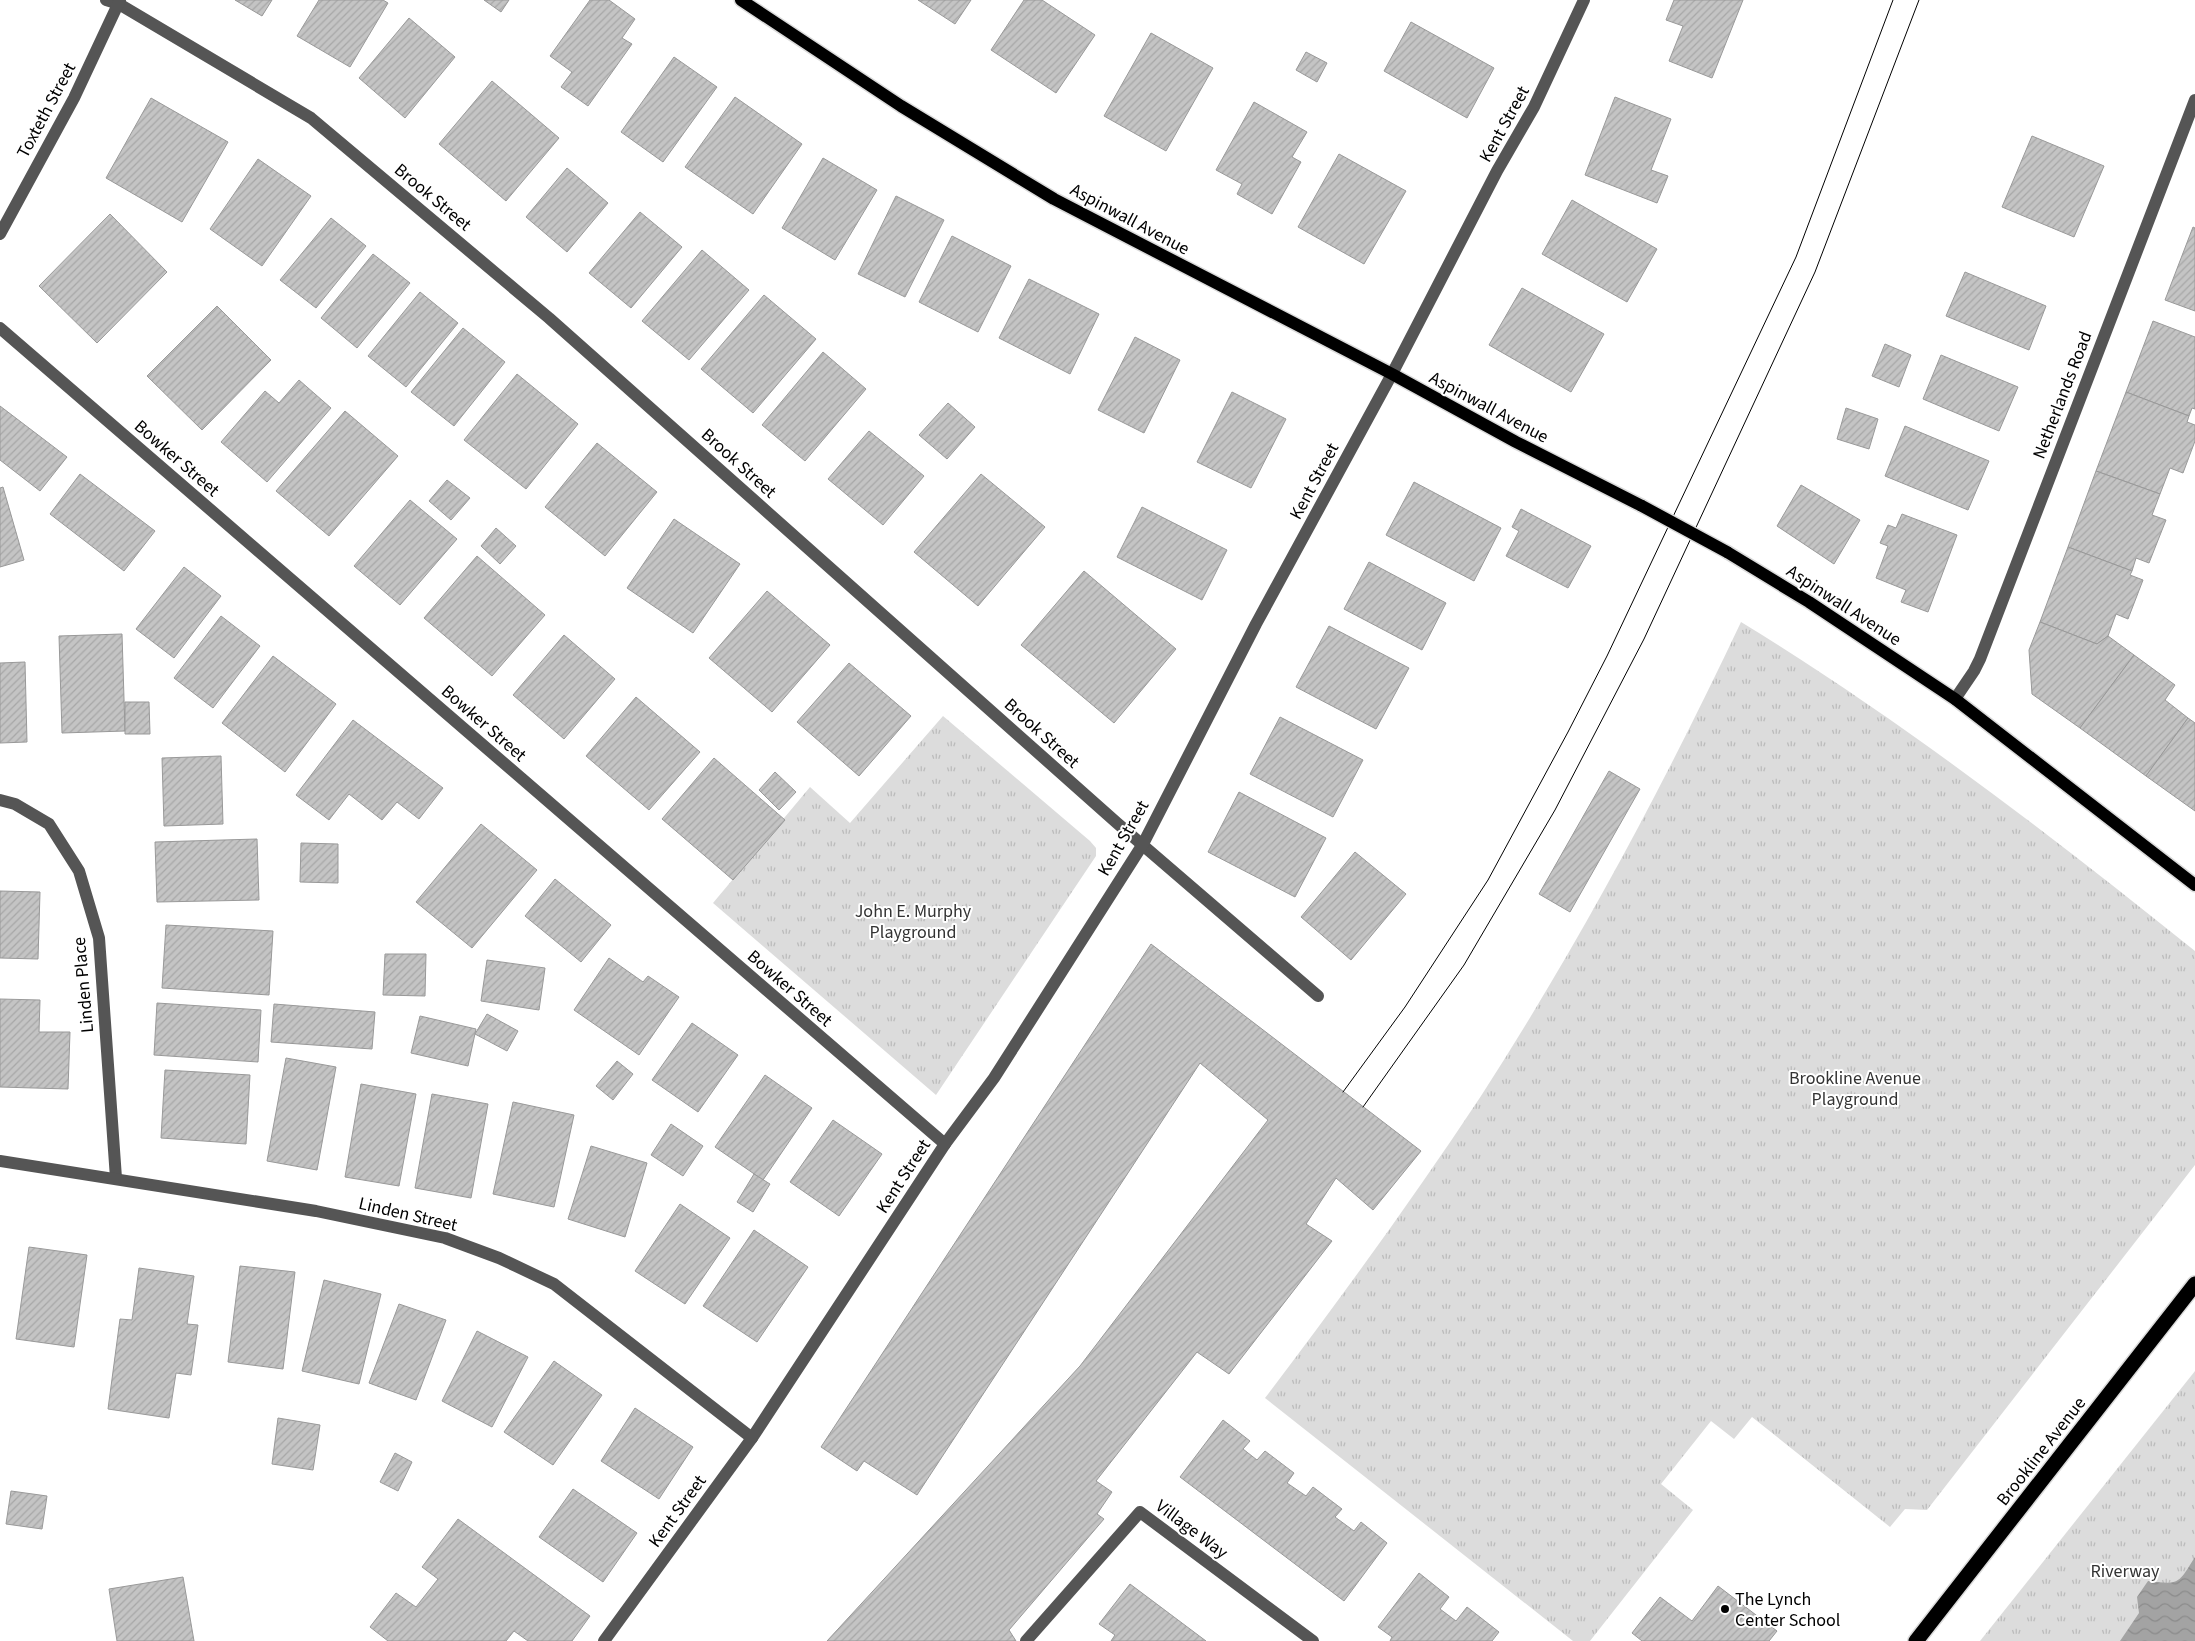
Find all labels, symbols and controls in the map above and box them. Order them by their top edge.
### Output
street label: Toxteth Street [11,58,82,162]
street label: Kent Street [1473,82,1536,167]
street label: Brook Street [389,158,477,237]
street label: Aspinwall Avenue [1066,177,1194,262]
street label: Netherlands Road [2027,328,2098,463]
street label: Aspinwall Avenue [1425,365,1553,450]
street label: Bowker Street [129,414,225,502]
street label: Brook Street [695,423,782,504]
street label: Kent Street [1284,438,1345,524]
street label: Aspinwall Avenue [1782,559,1906,652]
street label: Bowker Street [436,679,532,767]
street label: Brook Street [998,693,1085,774]
street label: Kent Street [1092,796,1155,881]
park label: John E. Murphy Playground [855,899,972,945]
street label: Linden Place [67,936,100,1034]
street label: Bowker Street [742,944,838,1032]
park label: Brookline Avenue Playground [1789,1066,1921,1112]
street label: Kent Street [870,1134,937,1218]
street label: Linden Street [356,1191,460,1238]
street label: Brookline Avenue [1991,1392,2092,1511]
street label: Kent Street [643,1470,712,1553]
street label: Village Way [1150,1494,1233,1565]
park label: Riverway [2091,1559,2160,1584]
place label: The Lynch Center School [1735,1587,1840,1633]
marker: The Lynch Center School [1719,1603,1731,1615]

